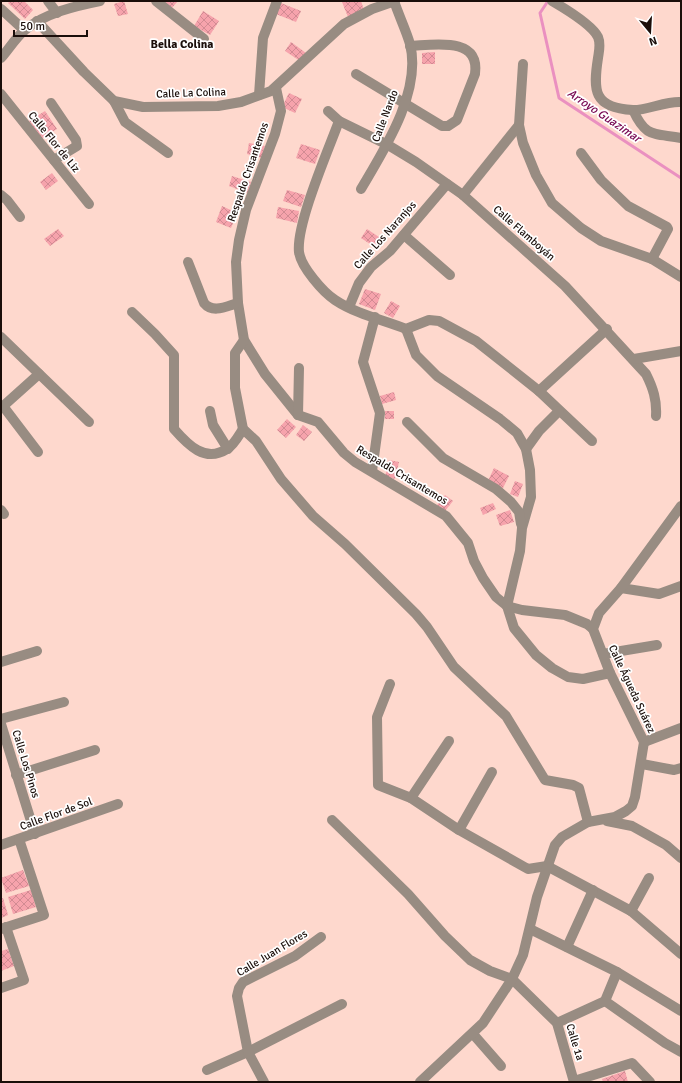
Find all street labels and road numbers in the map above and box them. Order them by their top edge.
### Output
street label: Calle La Colina [156,85,227,101]
street label: Calle Nardo [369,88,401,144]
street label: Calle Flor de Liz [25,109,83,175]
street label: Respaldo Crisantemos [225,120,271,223]
street label: Calle Los Naranjos [351,198,419,272]
street label: Calle Flamboyán [490,203,558,263]
street label: Respaldo Crisantemos [354,443,450,507]
street label: Calle Águeda Suárez [606,642,659,735]
street label: Calle Los Pinos [9,728,43,800]
street label: Calle Flor de Sol [18,795,94,833]
street label: Calle Juan Flores [234,927,310,979]
street label: Calle 1a [563,1022,587,1062]

